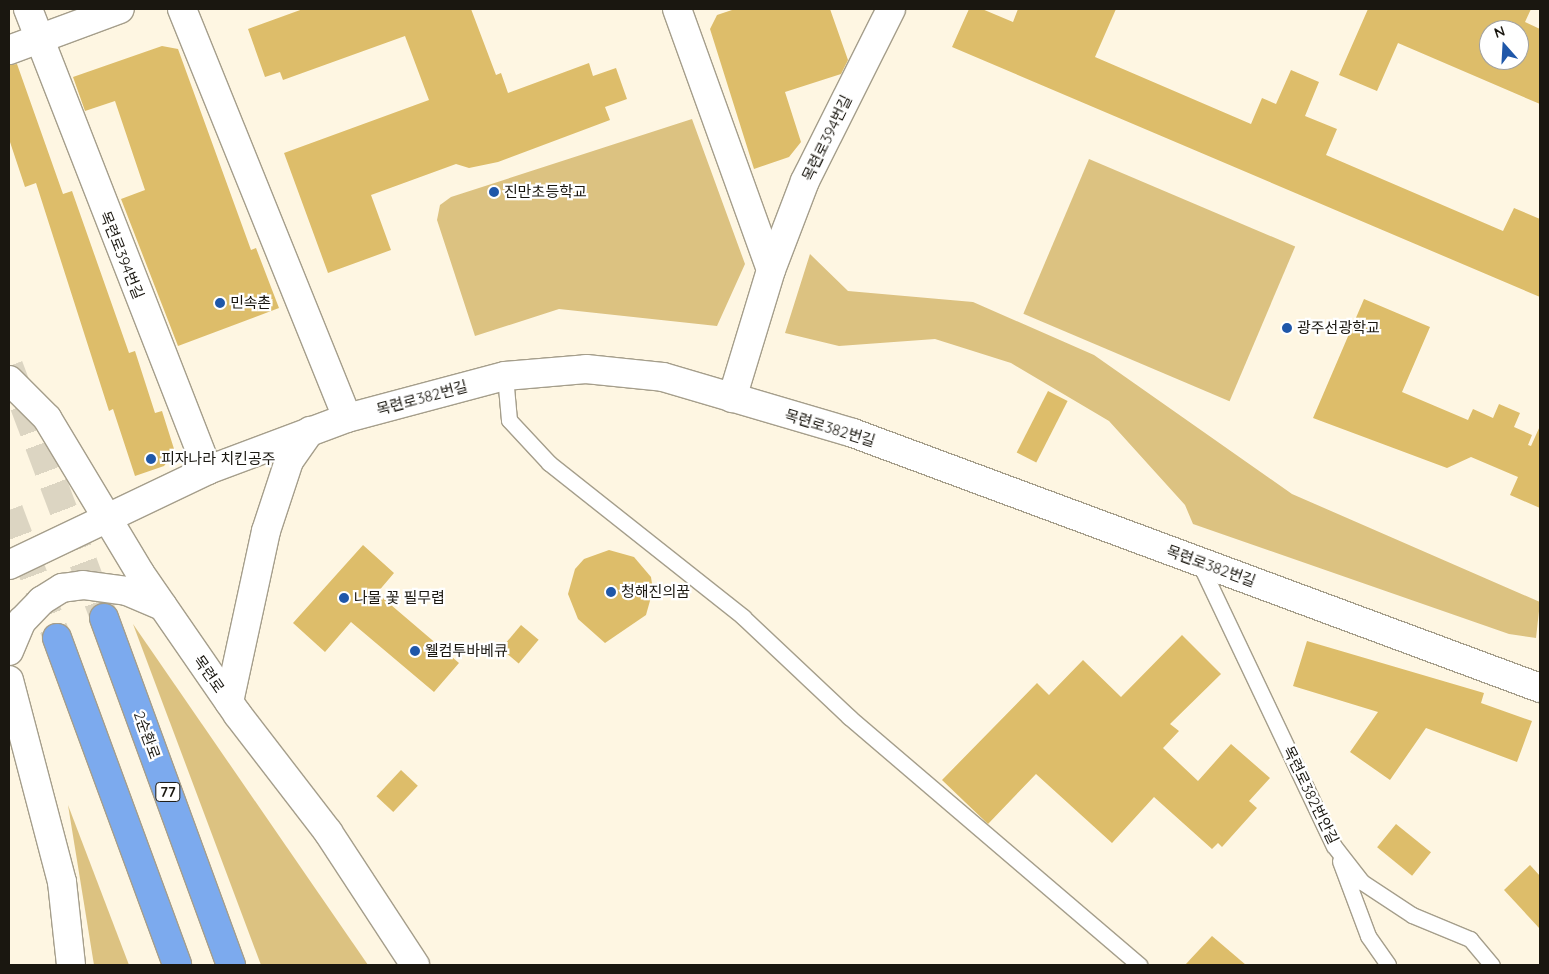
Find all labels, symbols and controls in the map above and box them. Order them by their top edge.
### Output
north arrow [1479,20,1529,70]
text: N [1492,22,1507,42]
street label: 목련로394번길 [798,92,856,184]
place label: 진만초등학교 [504,183,587,201]
marker: 진만초등학교 [488,186,500,198]
street label: 목련로394번길 [96,208,148,302]
place label: 민속촌 [230,294,271,312]
marker: 민속촌 [214,297,226,309]
place label: 광주선광학교 [1297,319,1380,337]
marker: 광주선광학교 [1281,322,1293,334]
street label: 목련로382번길 [375,377,469,419]
street label: 목련로382번길 [783,406,877,450]
place label: 피자나라 치킨공주 [161,450,275,468]
marker: 피자나라 치킨공주 [145,453,157,465]
street label: 목련로382번길 [1164,542,1258,590]
place label: 청해진의꿈 [621,583,690,601]
marker: 청해진의꿈 [605,586,617,598]
place label: 나물 꽃 필무렵 [354,589,445,607]
marker: 나물 꽃 필무렵 [338,592,350,604]
place label: 웰컴투바베큐 [425,642,508,660]
marker: 웰컴투바베큐 [409,645,421,657]
street label: 목련로 [190,652,228,696]
street label: 2순환로 [130,709,164,761]
street label: 목련로382번안길 [1279,743,1343,847]
road number: 77 [154,780,182,804]

